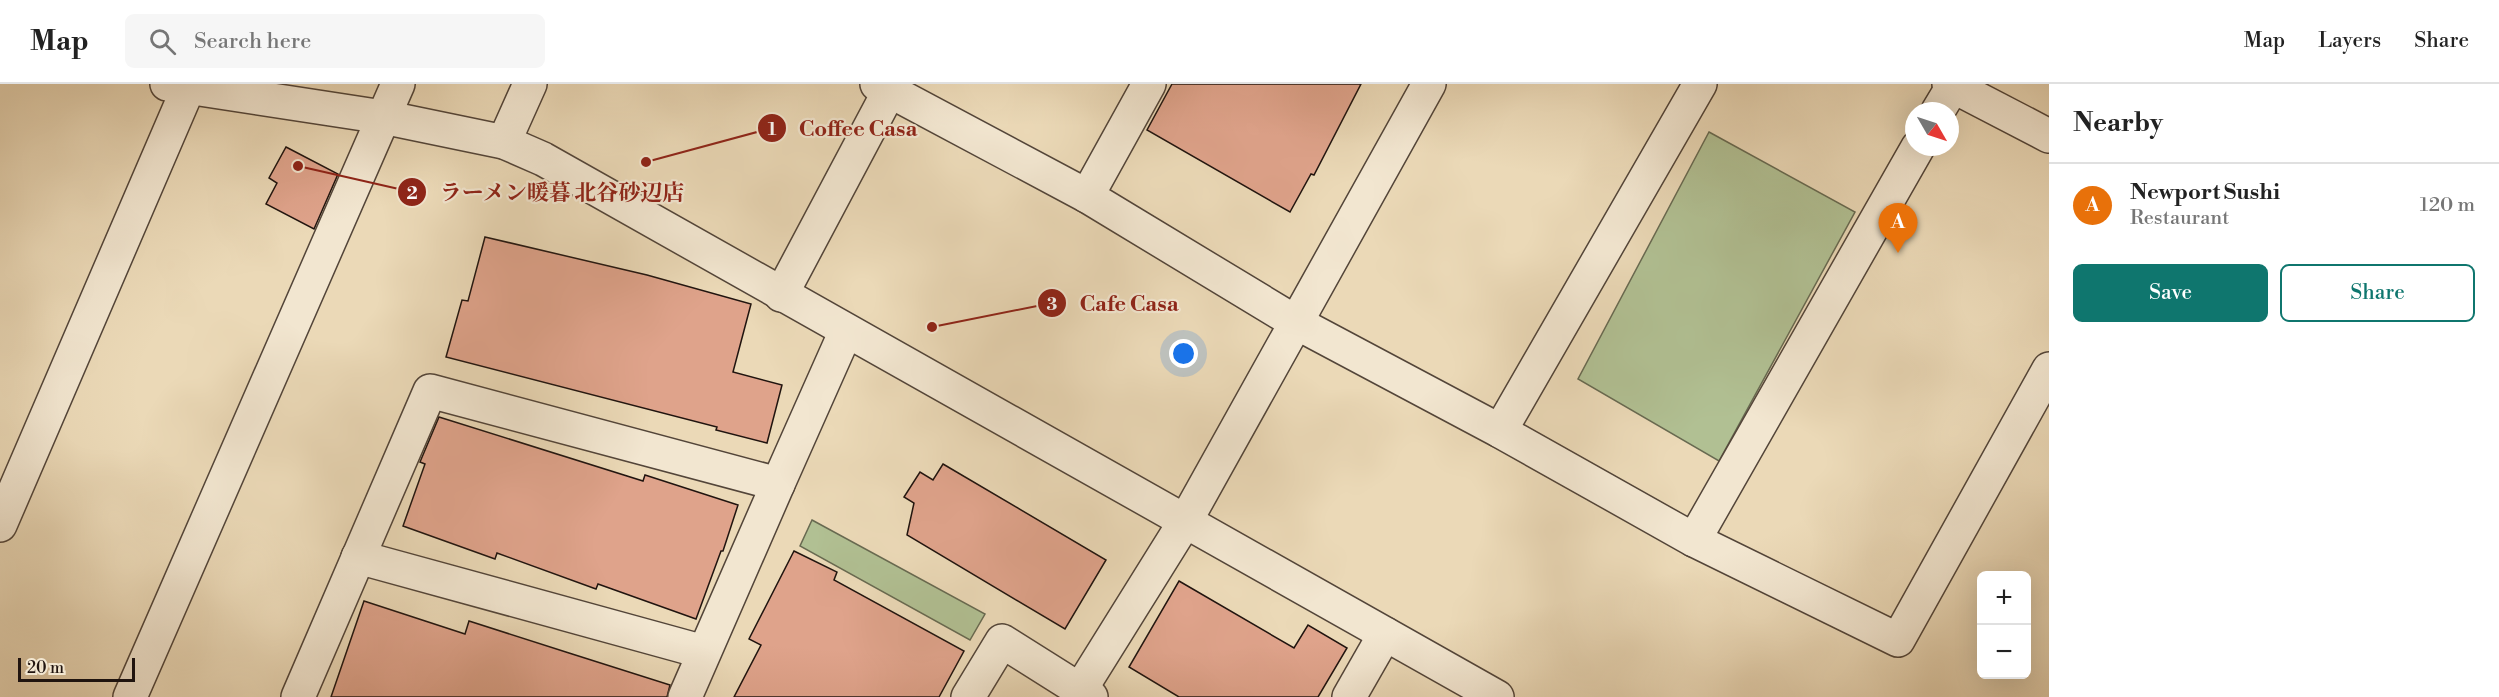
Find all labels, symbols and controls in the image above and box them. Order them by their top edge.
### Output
search box [125,14,545,68]
text: Map [30,24,89,59]
icon: search [146,25,179,58]
text: Search here [194,28,311,55]
text: Map [2244,28,2285,54]
text: Layers [2318,28,2381,54]
text: Share [2414,28,2469,54]
north arrow [1905,102,1959,156]
text: Nearby [2073,107,2163,139]
callout: Coffee Casa [757,108,929,148]
text: Coffee Casa [799,116,918,143]
text: 1 [768,118,777,141]
callout: ラーメン暖暮 北谷砂辺店 [397,172,696,212]
text: Newport Sushi [2130,179,2280,206]
text: ラーメン暖暮 北谷砂辺店 [440,180,684,207]
text: 2 [406,182,418,205]
text: A [2085,193,2100,218]
text: 120 m [2420,193,2475,218]
pin: A [1878,204,1918,253]
text: Restaurant [2130,206,2229,231]
button: Save [2073,264,2268,322]
button: Share [2280,264,2475,322]
callout: Cafe Casa [1037,283,1191,323]
text: Cafe Casa [1079,291,1180,318]
text: 3 [1047,293,1058,316]
your location [1169,339,1198,368]
map controls [1977,571,2031,679]
button: + [1977,571,2031,625]
button: − [1977,625,2031,679]
scale bar [18,655,135,682]
text: 20 m [27,658,64,678]

